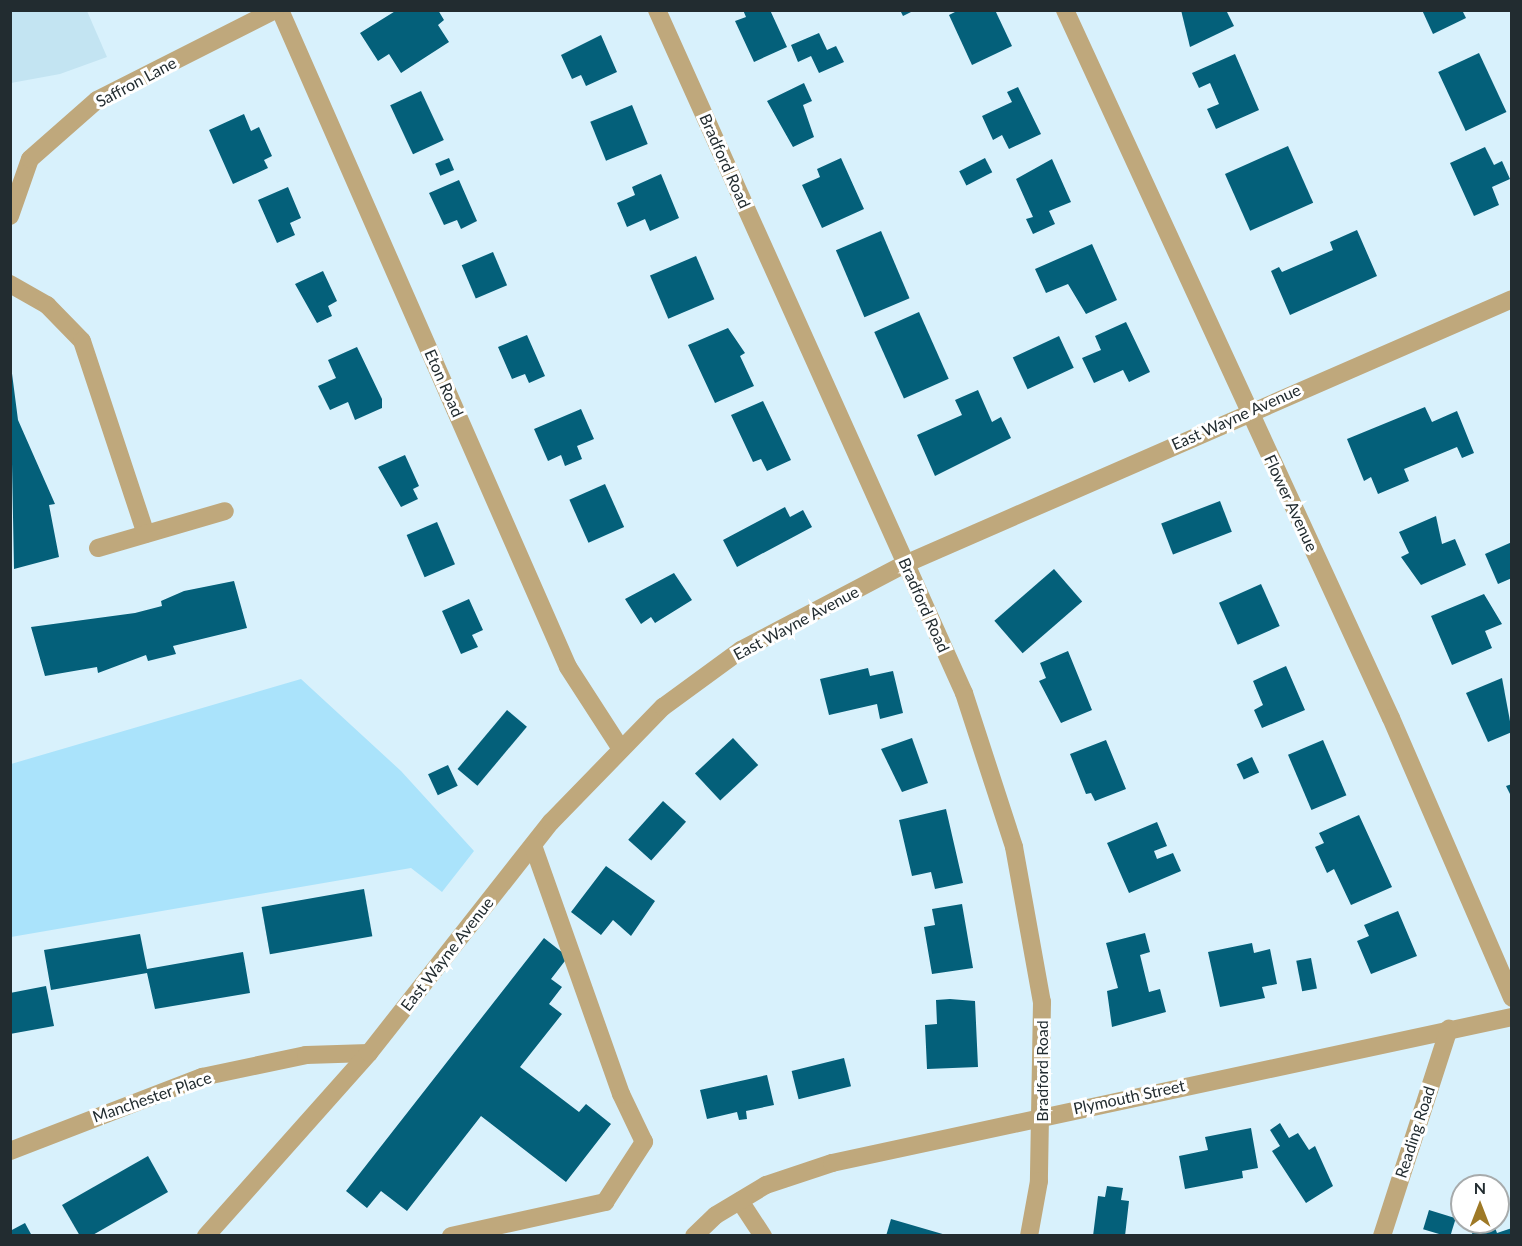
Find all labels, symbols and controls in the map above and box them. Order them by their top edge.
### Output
street label: Saffron Lane [93,53,179,111]
street label: Bradford Road [696,111,754,211]
street label: Eton Road [421,346,467,420]
street label: East Wayne Avenue [1168,380,1304,454]
street label: Flower Avenue [1260,451,1322,555]
street label: Bradford Road [895,555,953,655]
street label: East Wayne Avenue [730,582,862,664]
street label: East Wayne Avenue [396,893,498,1015]
street label: Bradford Road [1032,1020,1052,1122]
street label: Manchester Place [90,1068,214,1126]
street label: Plymouth Street [1071,1076,1187,1118]
street label: Reading Road [1391,1084,1439,1180]
north arrow [1450,1174,1510,1234]
text: N [1474,1178,1486,1197]

